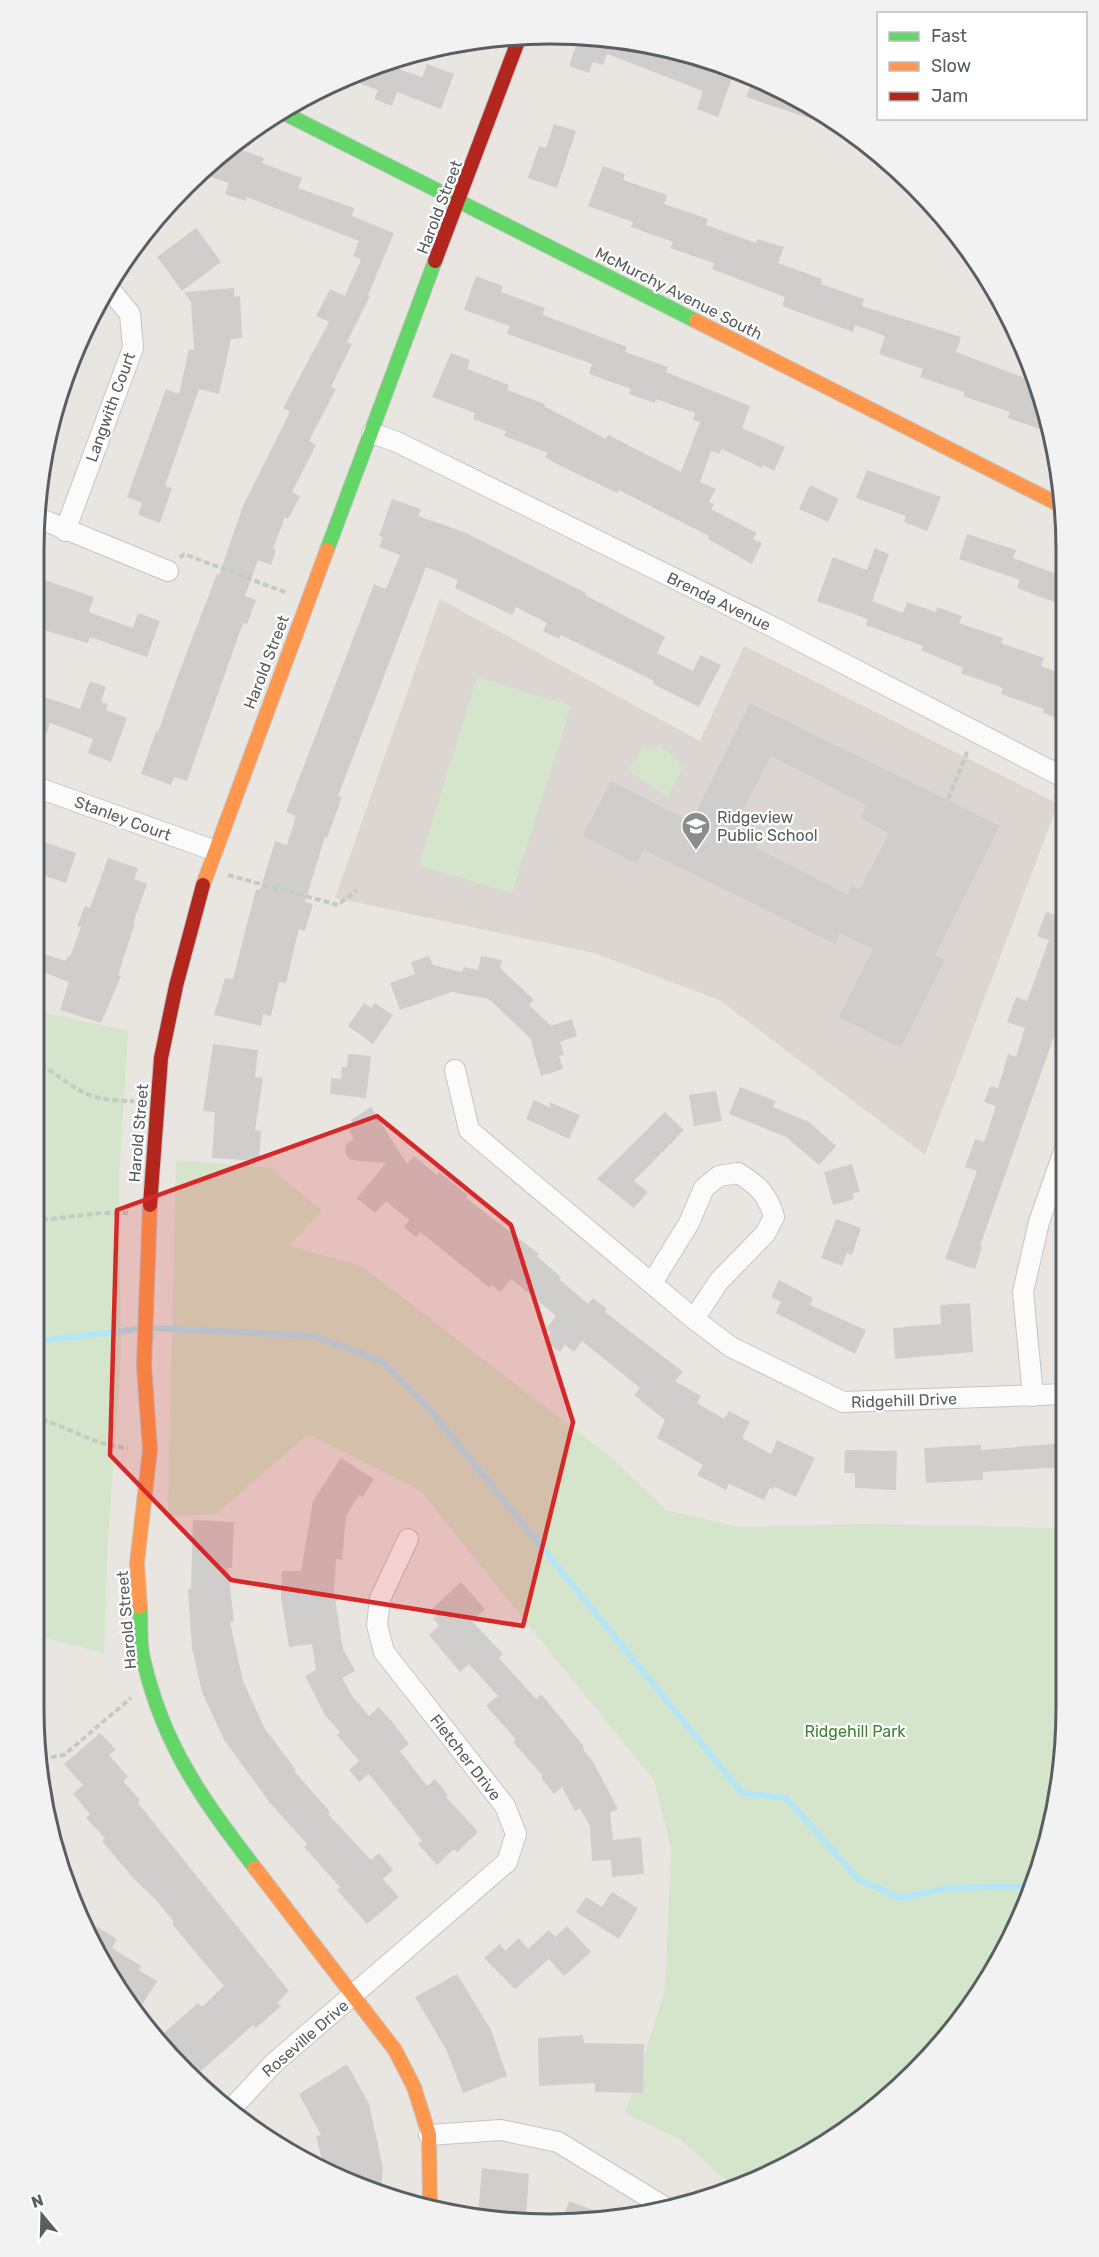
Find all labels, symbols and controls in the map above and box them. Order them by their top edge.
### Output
legend [877,12,1087,120]
text: Fast [931,25,967,47]
text: Slow [931,55,971,77]
text: Jam [931,85,968,107]
street label: Harold Street [413,158,466,257]
street label: McMurchy Avenue South [592,243,765,344]
street label: Langwith Court [82,350,139,465]
street label: Brenda Avenue [664,568,774,635]
street label: Harold Street [240,613,293,712]
street label: Stanley Court [72,792,174,845]
place label: Ridgeview Public School [717,808,818,845]
school or university icon: Ridgeview Public School [680,810,712,852]
street label: Harold Street [125,1083,152,1183]
street label: Ridgehill Drive [851,1389,957,1412]
street label: Harold Street [113,1570,140,1670]
street label: Fletcher Drive [426,1710,505,1804]
park label: Ridgehill Park [805,1722,906,1741]
street label: Roseville Drive [258,1996,352,2081]
north arrow [12,2185,72,2245]
text: N [29,2190,46,2212]

